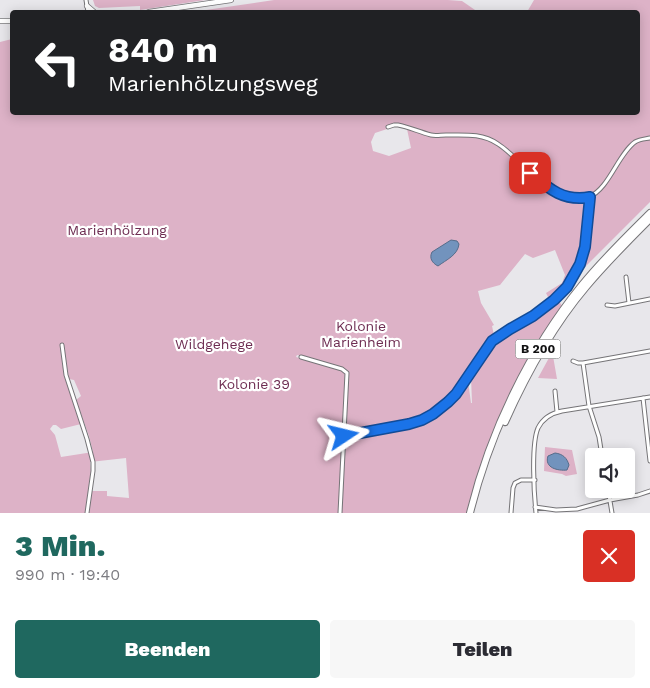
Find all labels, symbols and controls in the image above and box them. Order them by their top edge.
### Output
text: 840 m [108,29,218,71]
icon: left [25,30,90,95]
text: Marienhölzungsweg [108,71,318,96]
pin [509,152,551,194]
icon: arrive [516,159,544,187]
park label: Marienhölzung [67,222,167,238]
park label: Kolonie Marienheim [321,318,401,350]
park label: Wildgehege [175,336,253,352]
road number: B 200 [516,339,560,358]
park label: Kolonie 39 [218,376,290,392]
position arrow [317,409,369,461]
map controls [585,448,635,498]
button: sound [585,448,635,498]
text: 3 Min. [15,528,105,563]
button: close [583,530,635,582]
text: 990 m · 19:40 [15,565,120,584]
button: Beenden [15,620,320,678]
button: Teilen [330,620,635,678]

